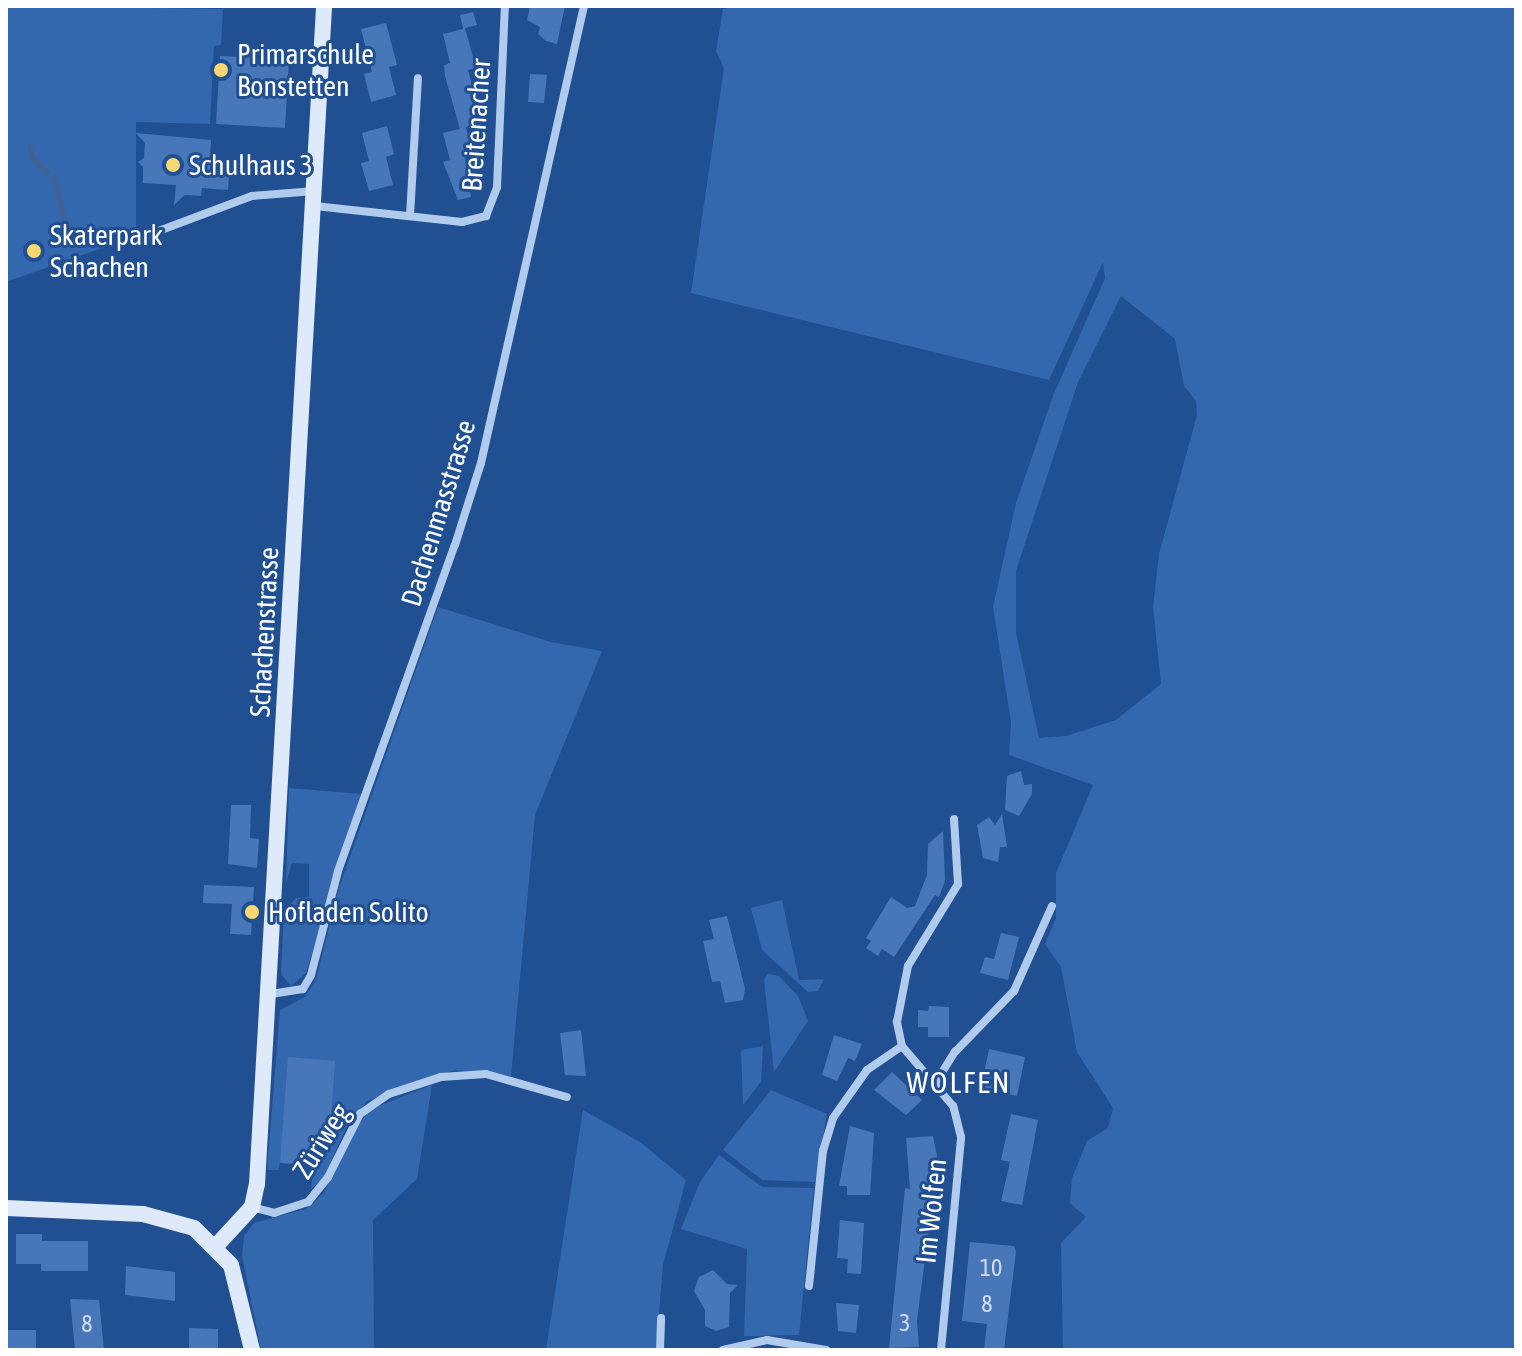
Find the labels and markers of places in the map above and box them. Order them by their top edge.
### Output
place label: Primarschule Bonstetten [237,37,374,103]
marker: Primarschule Bonstetten [212,61,230,79]
place label: Schulhaus 3 [189,148,313,182]
marker: Schulhaus 3 [164,156,182,174]
place label: Skaterpark Schachen [50,218,163,284]
marker: Skaterpark Schachen [25,242,43,260]
place label: Hofladen Solito [268,895,429,929]
marker: Hofladen Solito [243,903,261,921]

